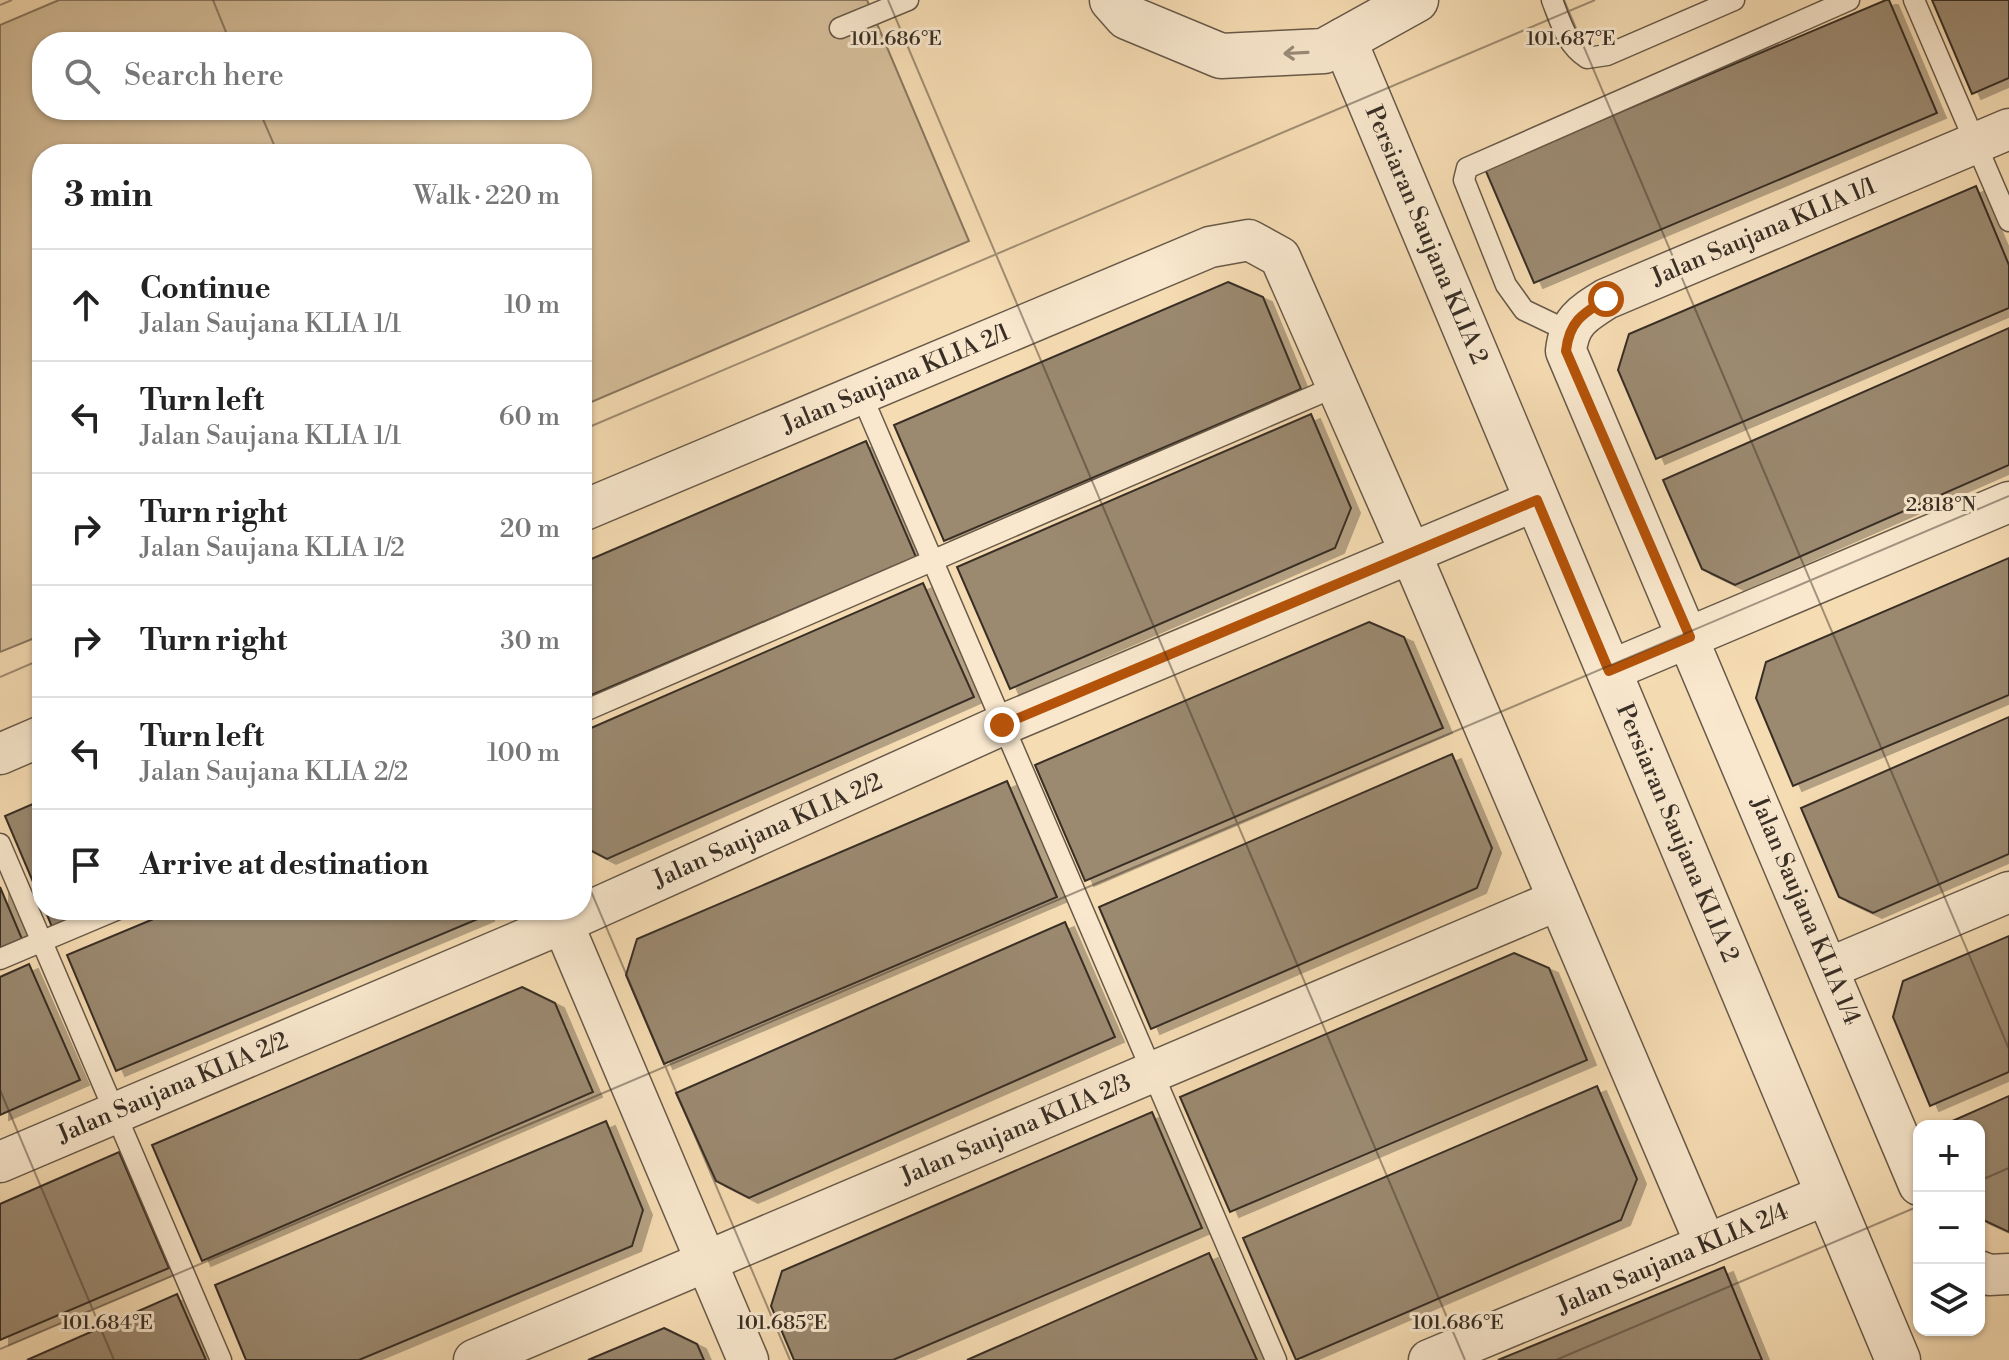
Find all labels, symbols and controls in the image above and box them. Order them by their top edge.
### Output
text: 101.686°E [850,27,942,52]
text: 101.687°E [1526,27,1616,52]
search box [32,32,592,120]
one-way arrow [1283,45,1310,60]
icon: search [60,54,104,98]
text: Search here [124,57,284,95]
street label: Persiaran Saujana KLIA 2 [1358,101,1494,369]
street label: Jalan Saujana KLIA 1/1 [1646,171,1881,293]
text: 3 min [64,175,153,217]
text: Walk · 220 m [414,180,560,212]
text: Continue [140,270,271,308]
route start [1588,281,1624,317]
icon: ahead [64,283,108,327]
text: 10 m [504,289,560,321]
text: Jalan Saujana KLIA 1/1 [140,308,401,340]
street label: Jalan Saujana KLIA 2/1 [777,317,1015,441]
text: Turn left [140,382,264,420]
icon: left [64,395,108,439]
text: 60 m [499,401,560,433]
text: Jalan Saujana KLIA 1/1 [140,420,401,452]
text: 2.818°N [1906,493,1976,518]
text: Turn right [140,494,287,532]
icon: right [64,507,108,551]
text: 20 m [500,513,560,545]
text: Jalan Saujana KLIA 1/2 [140,532,405,564]
icon: right [64,619,108,663]
text: Turn right [140,622,287,660]
text: 30 m [500,625,560,657]
street label: Persiaran Saujana KLIA 2 [1609,699,1745,967]
route end [984,707,1020,743]
text: Turn left [140,718,264,756]
icon: left [64,731,108,775]
text: 100 m [487,737,560,769]
text: Jalan Saujana KLIA 2/2 [140,756,408,788]
street label: Jalan Saujana KLIA 2/2 [648,767,887,895]
street label: Jalan Saujana KLIA 1/4 [1743,791,1867,1030]
icon: arrive [64,843,108,887]
text: Arrive at destination [140,846,429,884]
street label: Jalan Saujana KLIA 2/2 [52,1026,293,1151]
street label: Jalan Saujana KLIA 2/3 [895,1068,1136,1193]
map controls [1913,1120,1985,1336]
button: + [1913,1120,1985,1192]
button: − [1913,1192,1985,1264]
street label: Jalan Saujana KLIA 2/4 [1552,1197,1793,1322]
button: layers [1913,1264,1985,1336]
text: 101.684°E [61,1311,153,1336]
text: 101.685°E [737,1311,827,1336]
text: 101.686°E [1412,1311,1504,1336]

